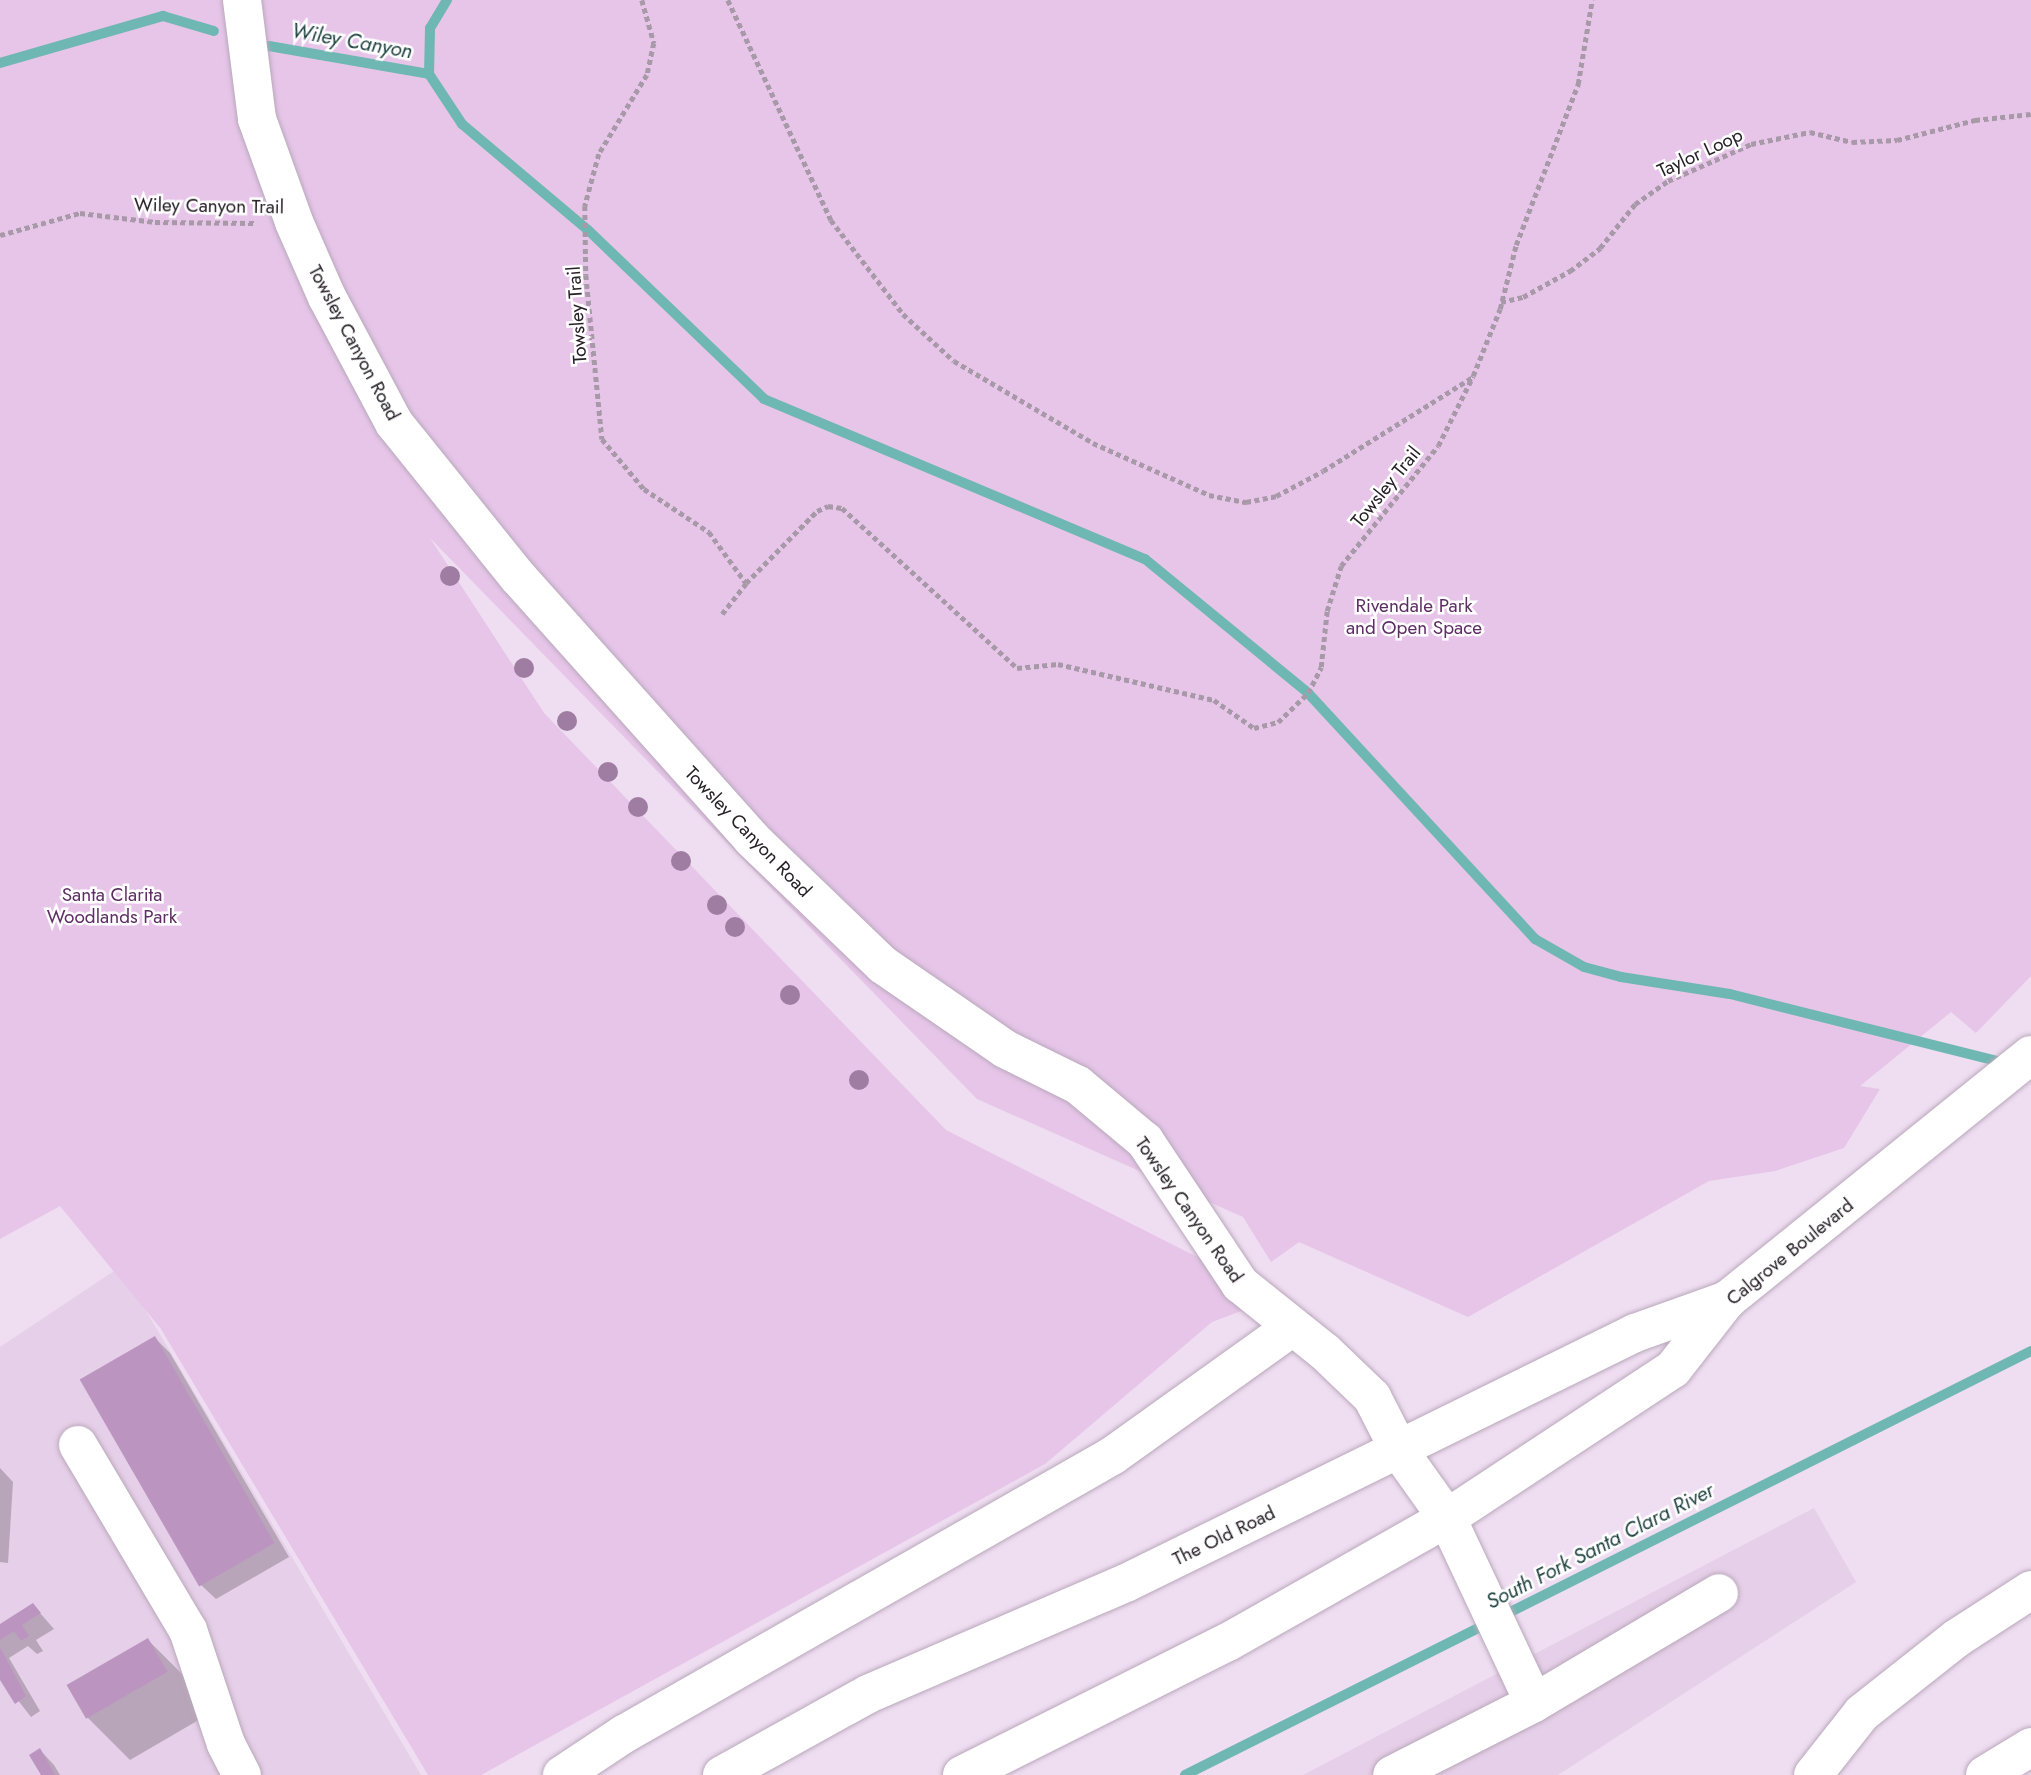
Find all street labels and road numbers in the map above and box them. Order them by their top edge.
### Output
street label: Taylor Loop [1654,123,1746,183]
street label: Wiley Canyon Trail [134,193,284,219]
street label: Towsley Canyon Road [303,261,405,425]
street label: Towsley Trail [562,265,592,365]
street label: Towsley Trail [1346,442,1426,532]
street label: Towsley Canyon Road [680,762,816,902]
street label: Towsley Canyon Road [1130,1133,1248,1287]
street label: Calgrove Boulevard [1722,1194,1858,1310]
street label: The Old Road [1169,1501,1279,1571]

